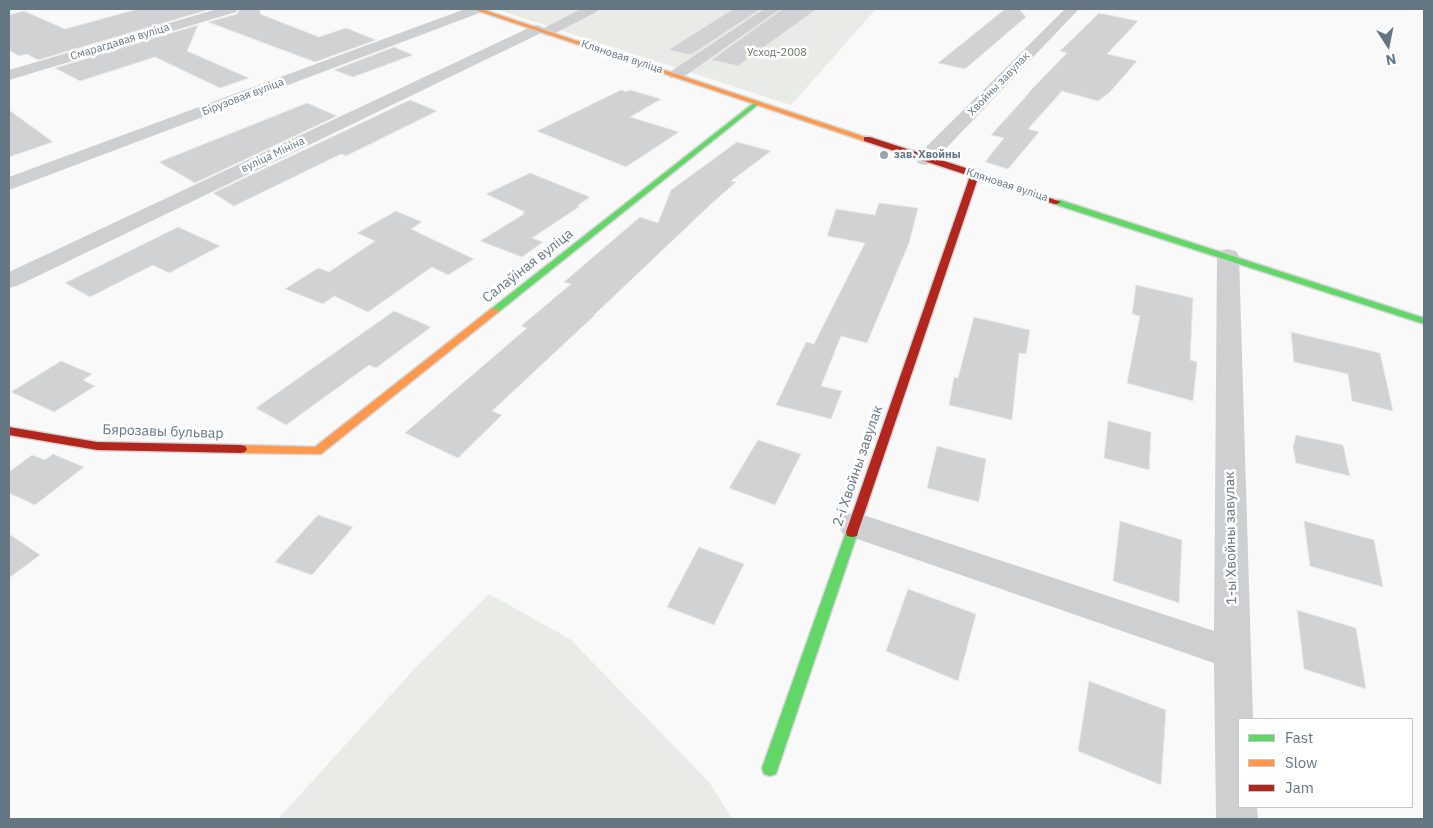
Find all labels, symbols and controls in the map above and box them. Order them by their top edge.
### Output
north arrow [1363,20,1413,70]
street label: Смарагдавая вуліца [69,21,171,63]
street label: Кляновая вуліца [579,38,665,76]
park label: Усход-2008 [747,46,807,60]
street label: Хвойны завулак [965,49,1033,119]
text: N [1384,50,1398,70]
street label: Бірузовая вуліца [200,75,286,119]
street label: вуліца Мініна [239,135,307,175]
place label: зав. Хвойны [894,148,961,162]
marker: зав. Хвойны [878,149,890,161]
street label: Кляновая вуліца [964,166,1050,204]
street label: Салаўіная вуліца [479,225,577,307]
street label: 2-і Хвойны завулак [829,403,887,529]
street label: Бярозавы бульвар [102,421,224,443]
street label: 1-ы Хвойны завулак [1221,471,1241,605]
legend [1238,718,1413,808]
text: Fast [1285,728,1313,747]
text: Slow [1285,753,1318,772]
text: Jam [1285,778,1314,797]

